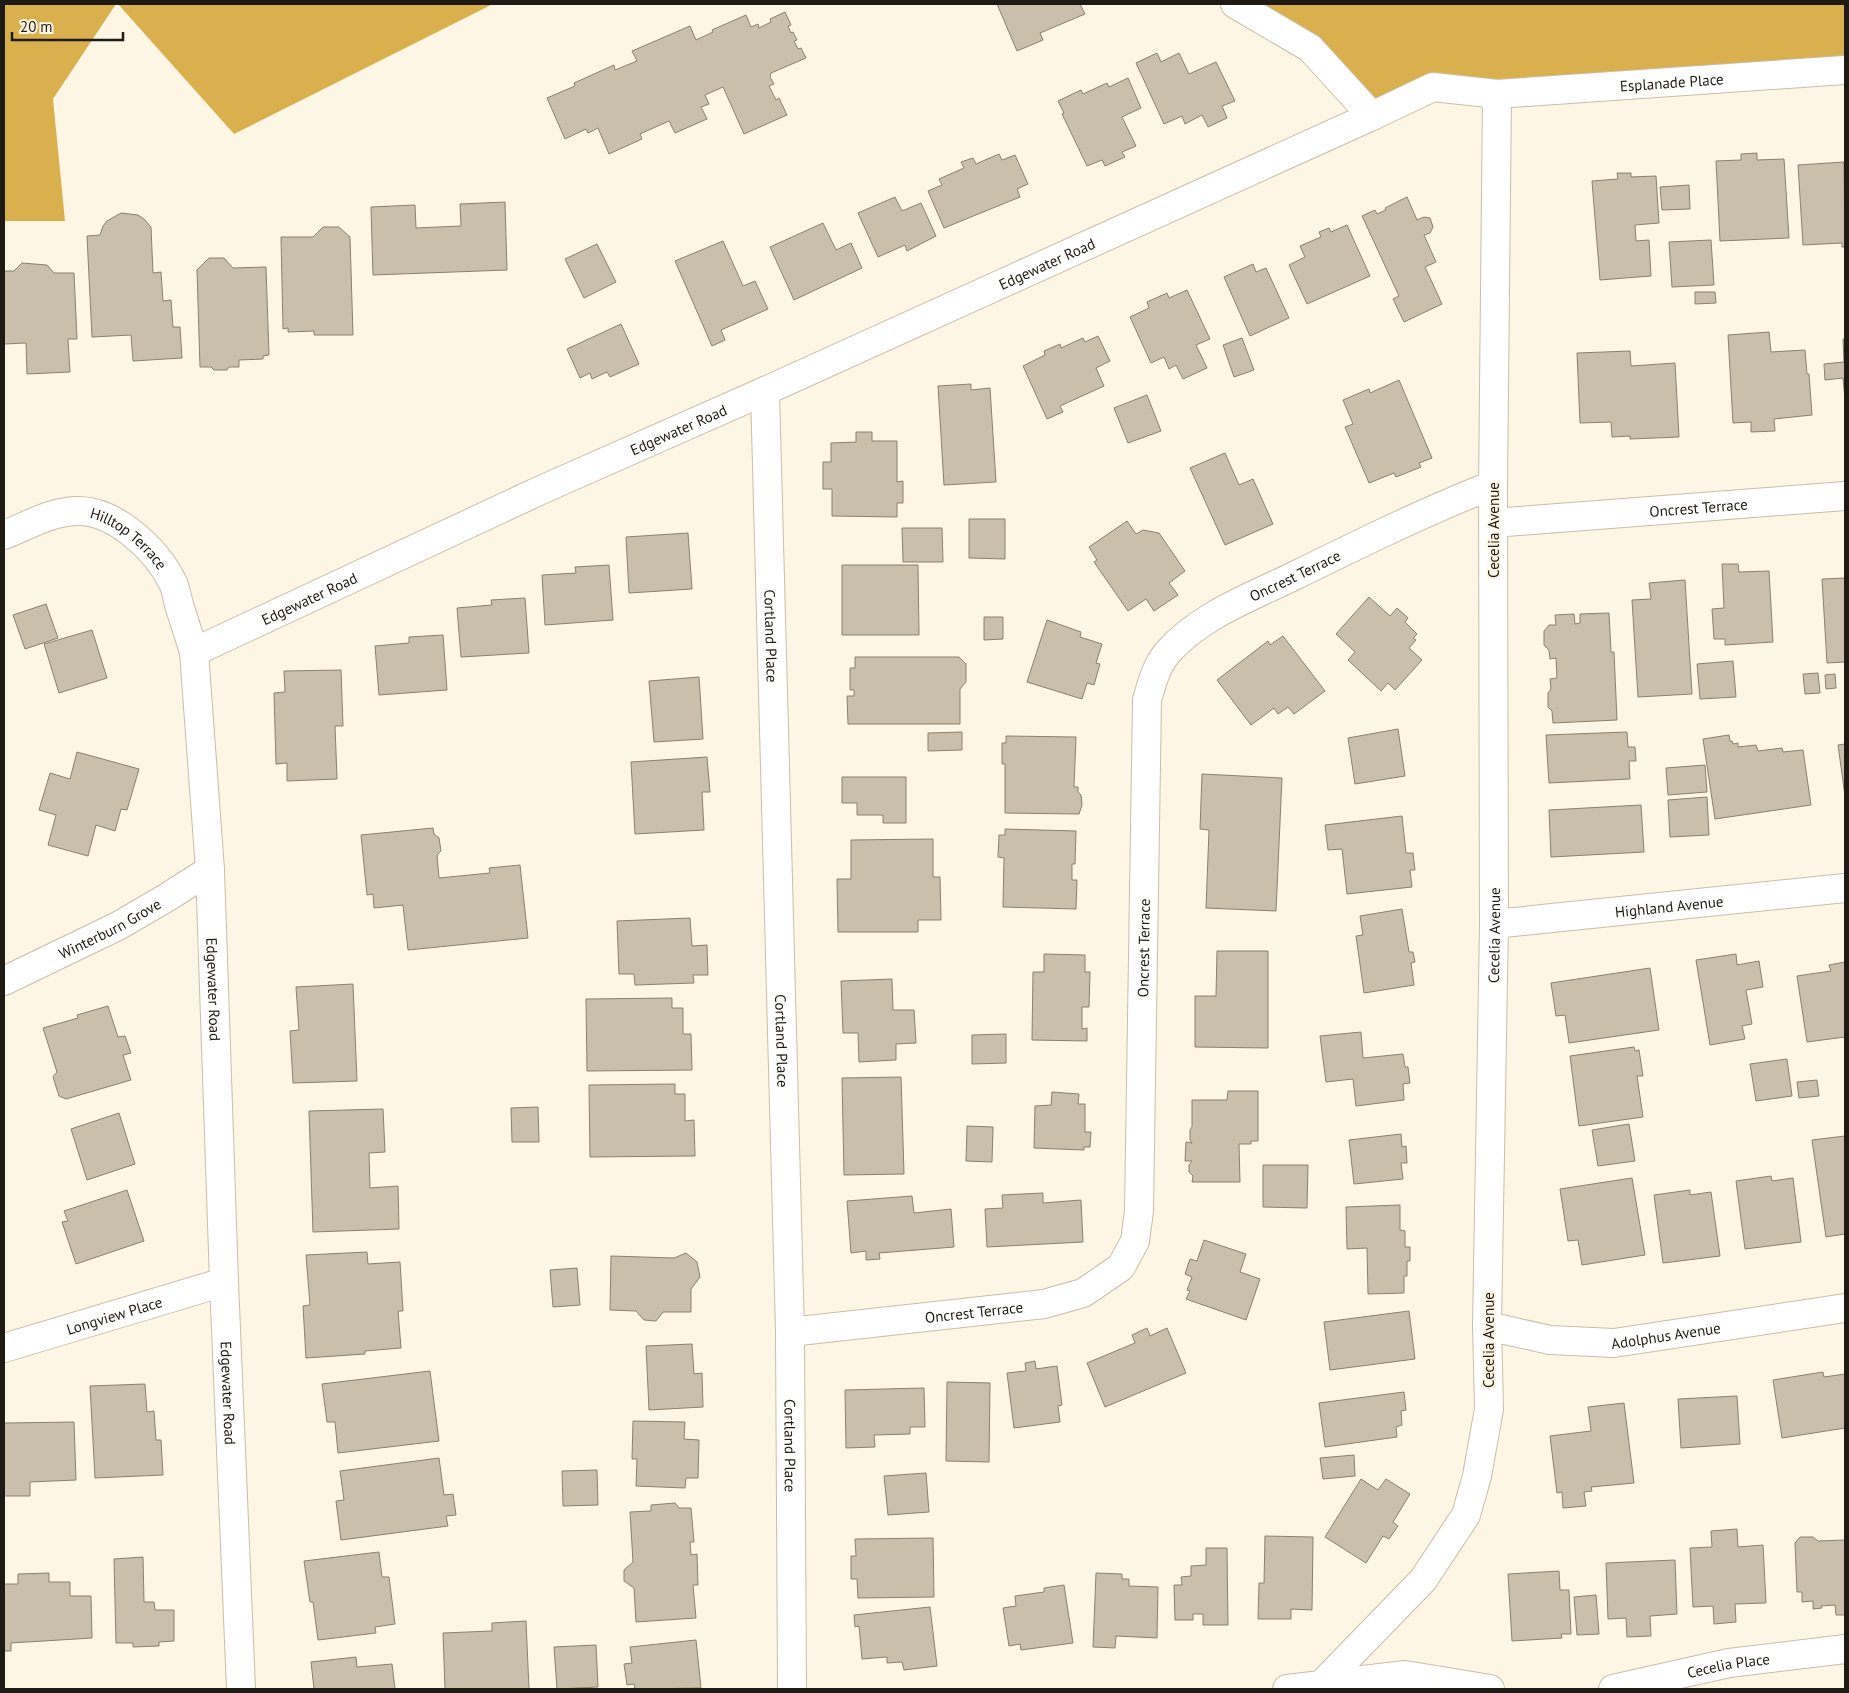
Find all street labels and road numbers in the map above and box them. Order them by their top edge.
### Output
street label: Esplanade Place [1619,69,1724,95]
street label: Edgewater Road [996,233,1098,293]
street label: Edgewater Road [627,400,730,459]
street label: Cecelia Avenue [1484,482,1503,578]
street label: Oncrest Terrace [1648,494,1748,520]
street label: Hilltop Terrace [88,503,172,573]
street label: Oncrest Terrace [1246,545,1343,605]
street label: Edgewater Road [258,568,360,629]
street label: Cortland Place [761,589,782,683]
street label: Cecelia Avenue [1483,887,1504,983]
street label: Highland Avenue [1614,891,1724,921]
street label: Winterburn Grove [55,894,164,963]
street label: Oncrest Terrace [1133,898,1153,997]
street label: Edgewater Road [203,937,225,1041]
street label: Cortland Place [772,994,793,1088]
street label: Longview Place [64,1292,164,1338]
street label: Cecelia Avenue [1479,1292,1498,1388]
street label: Oncrest Terrace [924,1297,1024,1327]
street label: Adolphus Avenue [1610,1317,1722,1353]
street label: Edgewater Road [217,1341,240,1445]
street label: Cortland Place [781,1399,800,1492]
street label: Cecelia Place [1685,1649,1771,1682]

